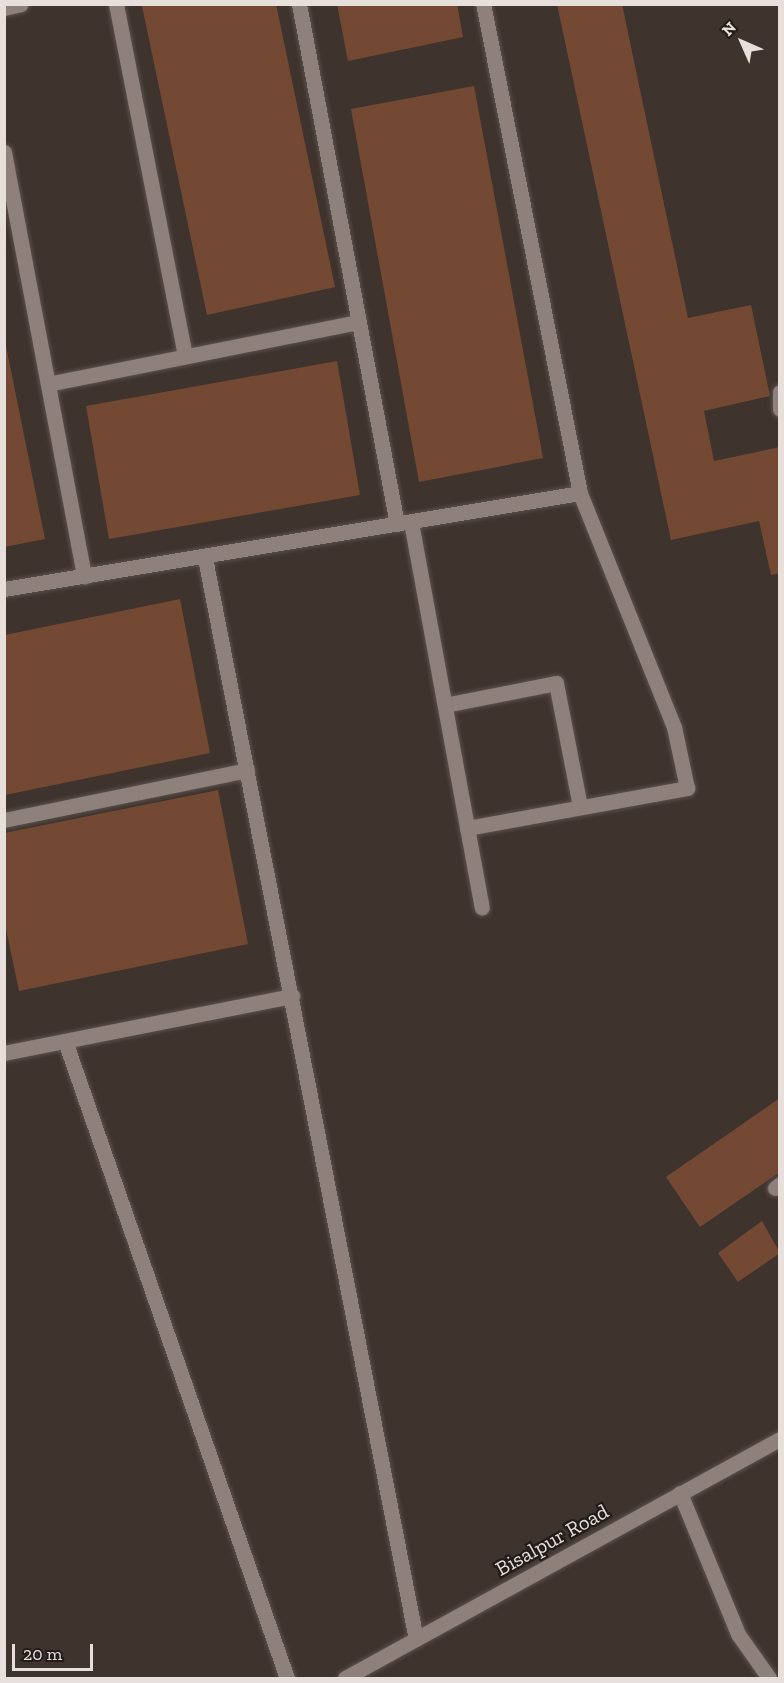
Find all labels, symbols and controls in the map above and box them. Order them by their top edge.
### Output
north arrow [712,12,772,72]
text: N [718,18,740,40]
street label: Bisalpur Road [491,1499,613,1581]
scale bar [15,1632,96,1670]
text: 20 m [23,1643,62,1665]

